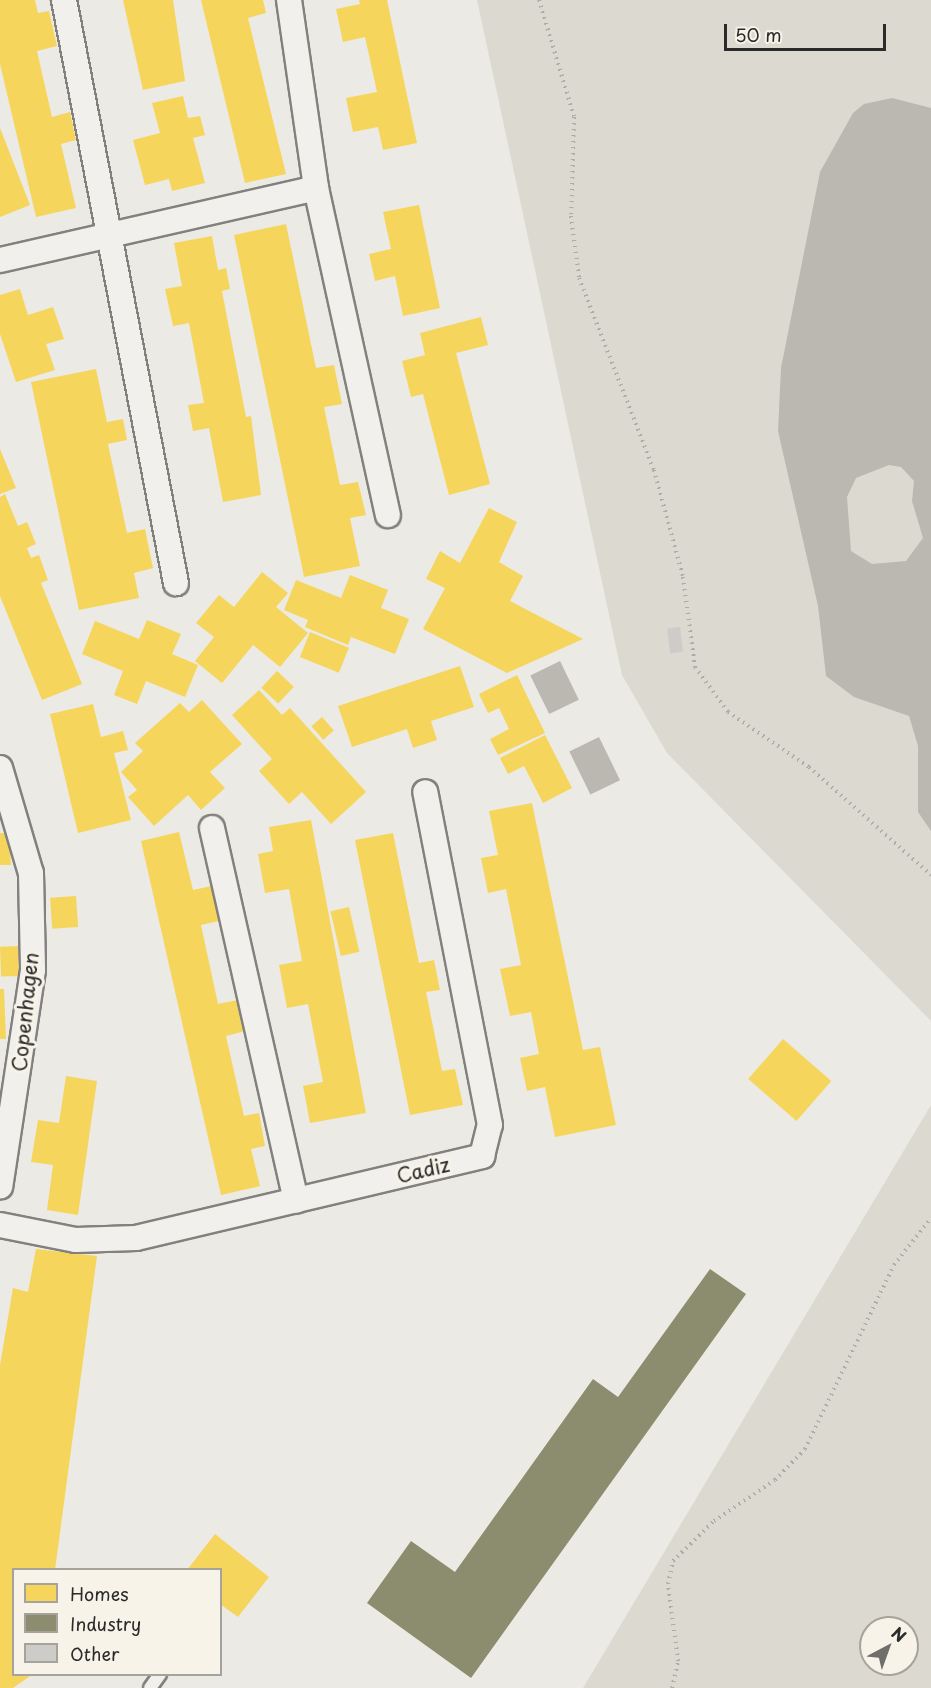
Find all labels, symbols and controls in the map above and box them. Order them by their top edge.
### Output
scale bar [727,12,889,50]
text: 50 m [735,21,782,48]
street label: Copenhagen [7,951,43,1073]
street label: Cadiz [394,1152,452,1188]
legend [12,1568,222,1676]
text: Homes [70,1580,128,1607]
text: Industry [70,1610,141,1637]
north arrow [859,1616,919,1676]
text: N [887,1621,912,1647]
text: Other [70,1640,119,1667]

